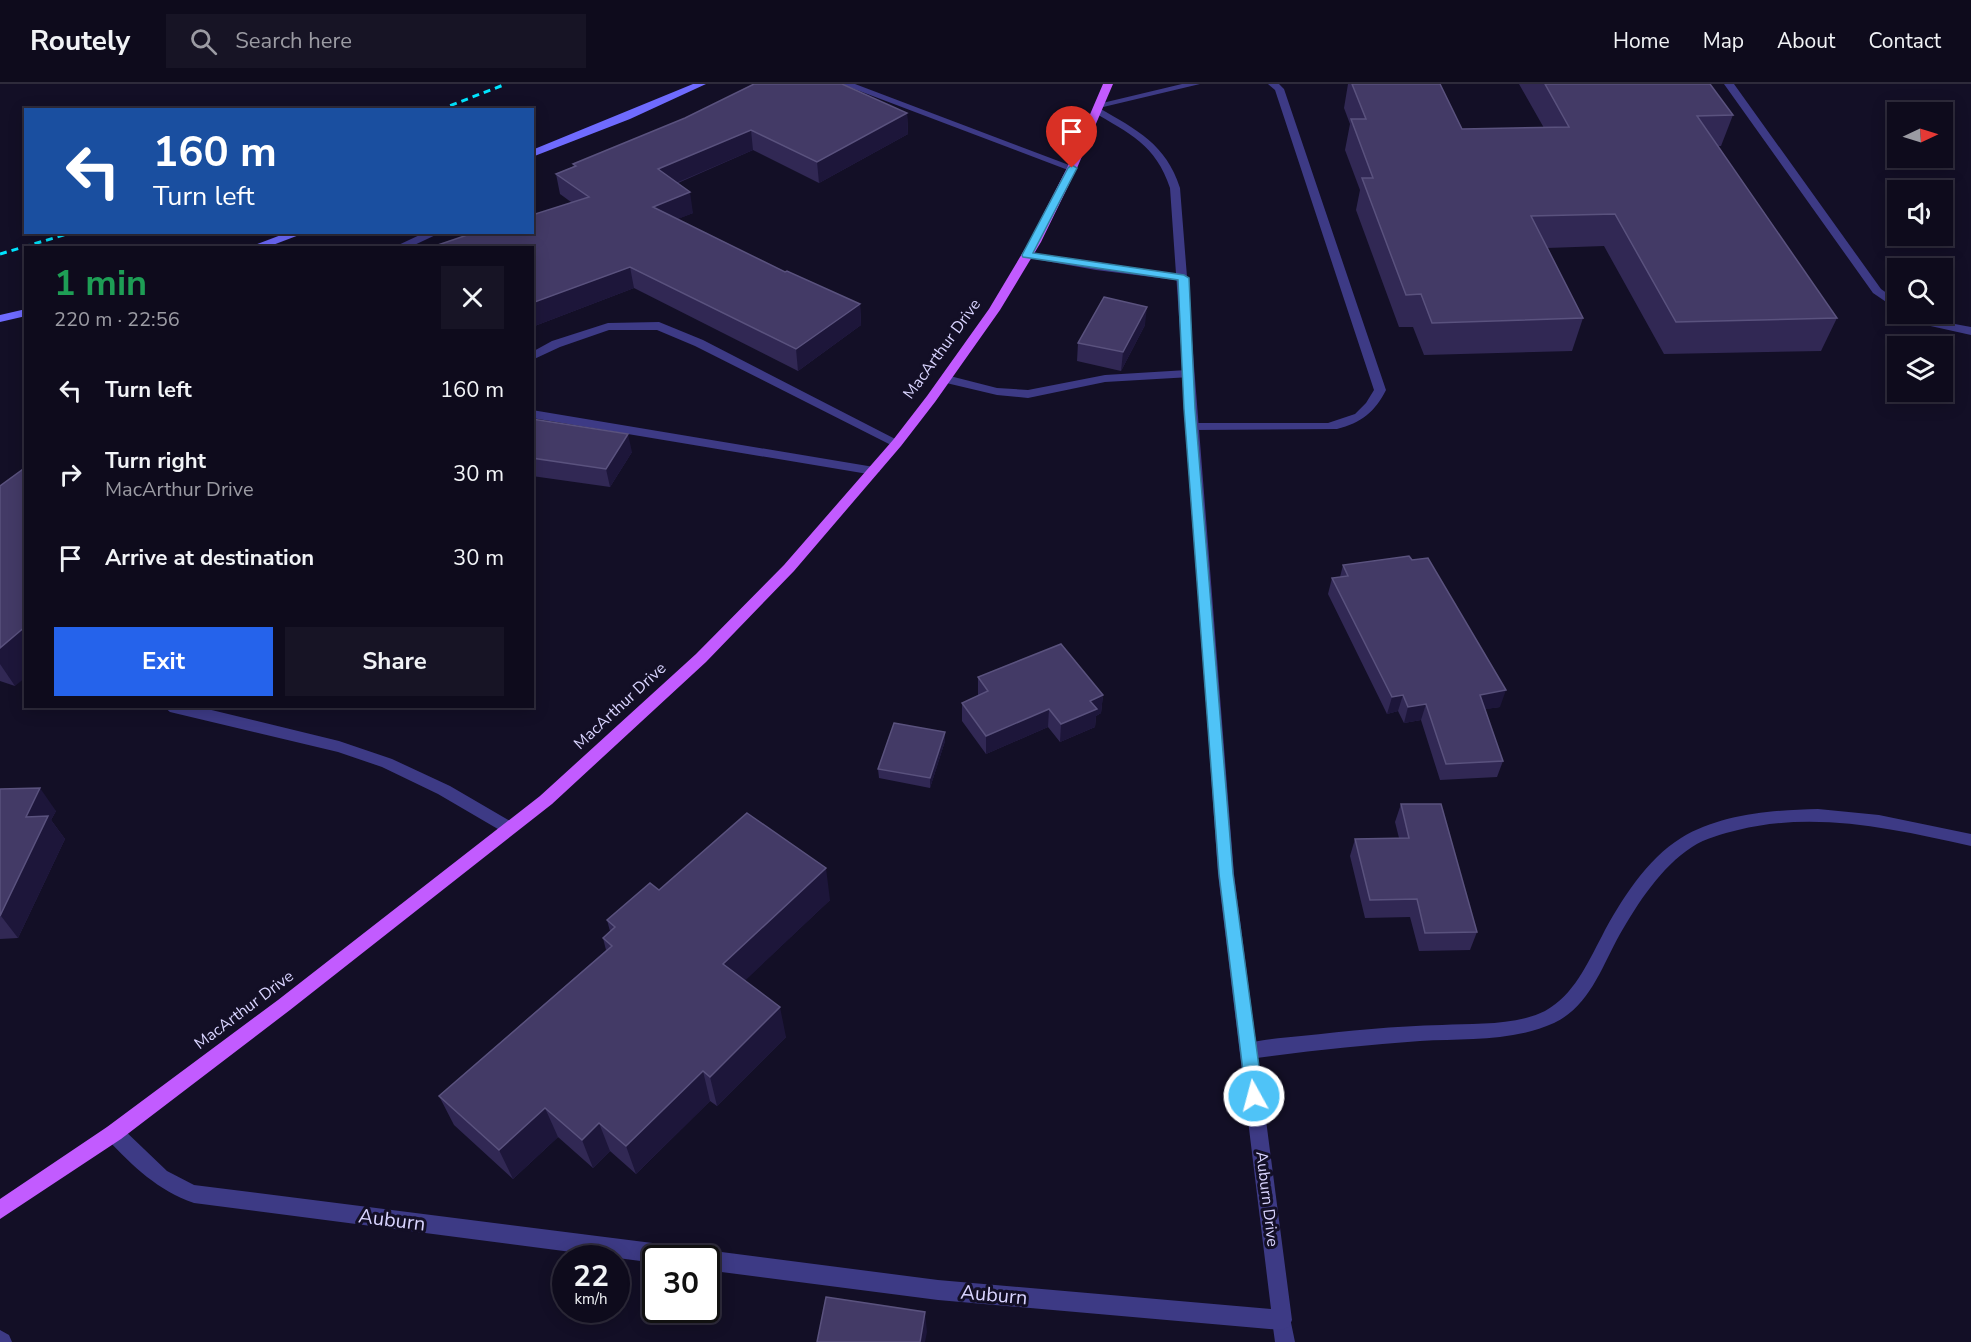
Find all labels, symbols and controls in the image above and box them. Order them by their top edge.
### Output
search box [166,14,586,68]
text: Routely [30,22,130,60]
icon: search [187,25,220,58]
text: Search here [235,26,352,56]
text: Home [1613,27,1670,55]
text: Map [1703,27,1744,55]
text: About [1777,27,1835,55]
text: Contact [1868,27,1941,55]
north arrow [1887,102,1953,168]
map controls [1887,102,1953,402]
pin [1046,106,1097,168]
icon: arrive [1055,115,1088,148]
text: 160 m [153,124,277,181]
icon: left [54,132,132,210]
text: Turn left [153,178,254,215]
button: sound [1887,180,1953,246]
button: search [1887,258,1953,324]
text: 1 min [54,259,147,308]
button: close [441,266,504,329]
street label: MacArthur Drive [898,294,986,404]
text: 220 m · 22:56 [54,306,180,333]
button: layers [1887,336,1953,402]
icon: left [54,374,87,407]
text: Turn left [105,375,192,405]
text: 160 m [440,375,504,405]
text: Turn right [105,446,206,476]
icon: right [54,458,87,491]
text: 30 m [453,459,504,489]
text: MacArthur Drive [105,476,254,503]
icon: arrive [54,542,87,575]
text: Arrive at destination [105,543,314,573]
text: 30 m [453,543,504,573]
button: Exit [54,627,273,696]
button: Share [285,627,504,696]
street label: MacArthur Drive [569,657,671,755]
street label: MacArthur Drive [190,965,298,1055]
position arrow [1222,1064,1286,1128]
street label: Auburn Drive [1250,1150,1284,1248]
street label: Auburn [357,1203,427,1237]
speed limit sign: 30 [642,1245,720,1323]
text: 22 [573,1256,609,1297]
street label: Auburn [959,1279,1029,1311]
text: km/h [574,1289,608,1309]

